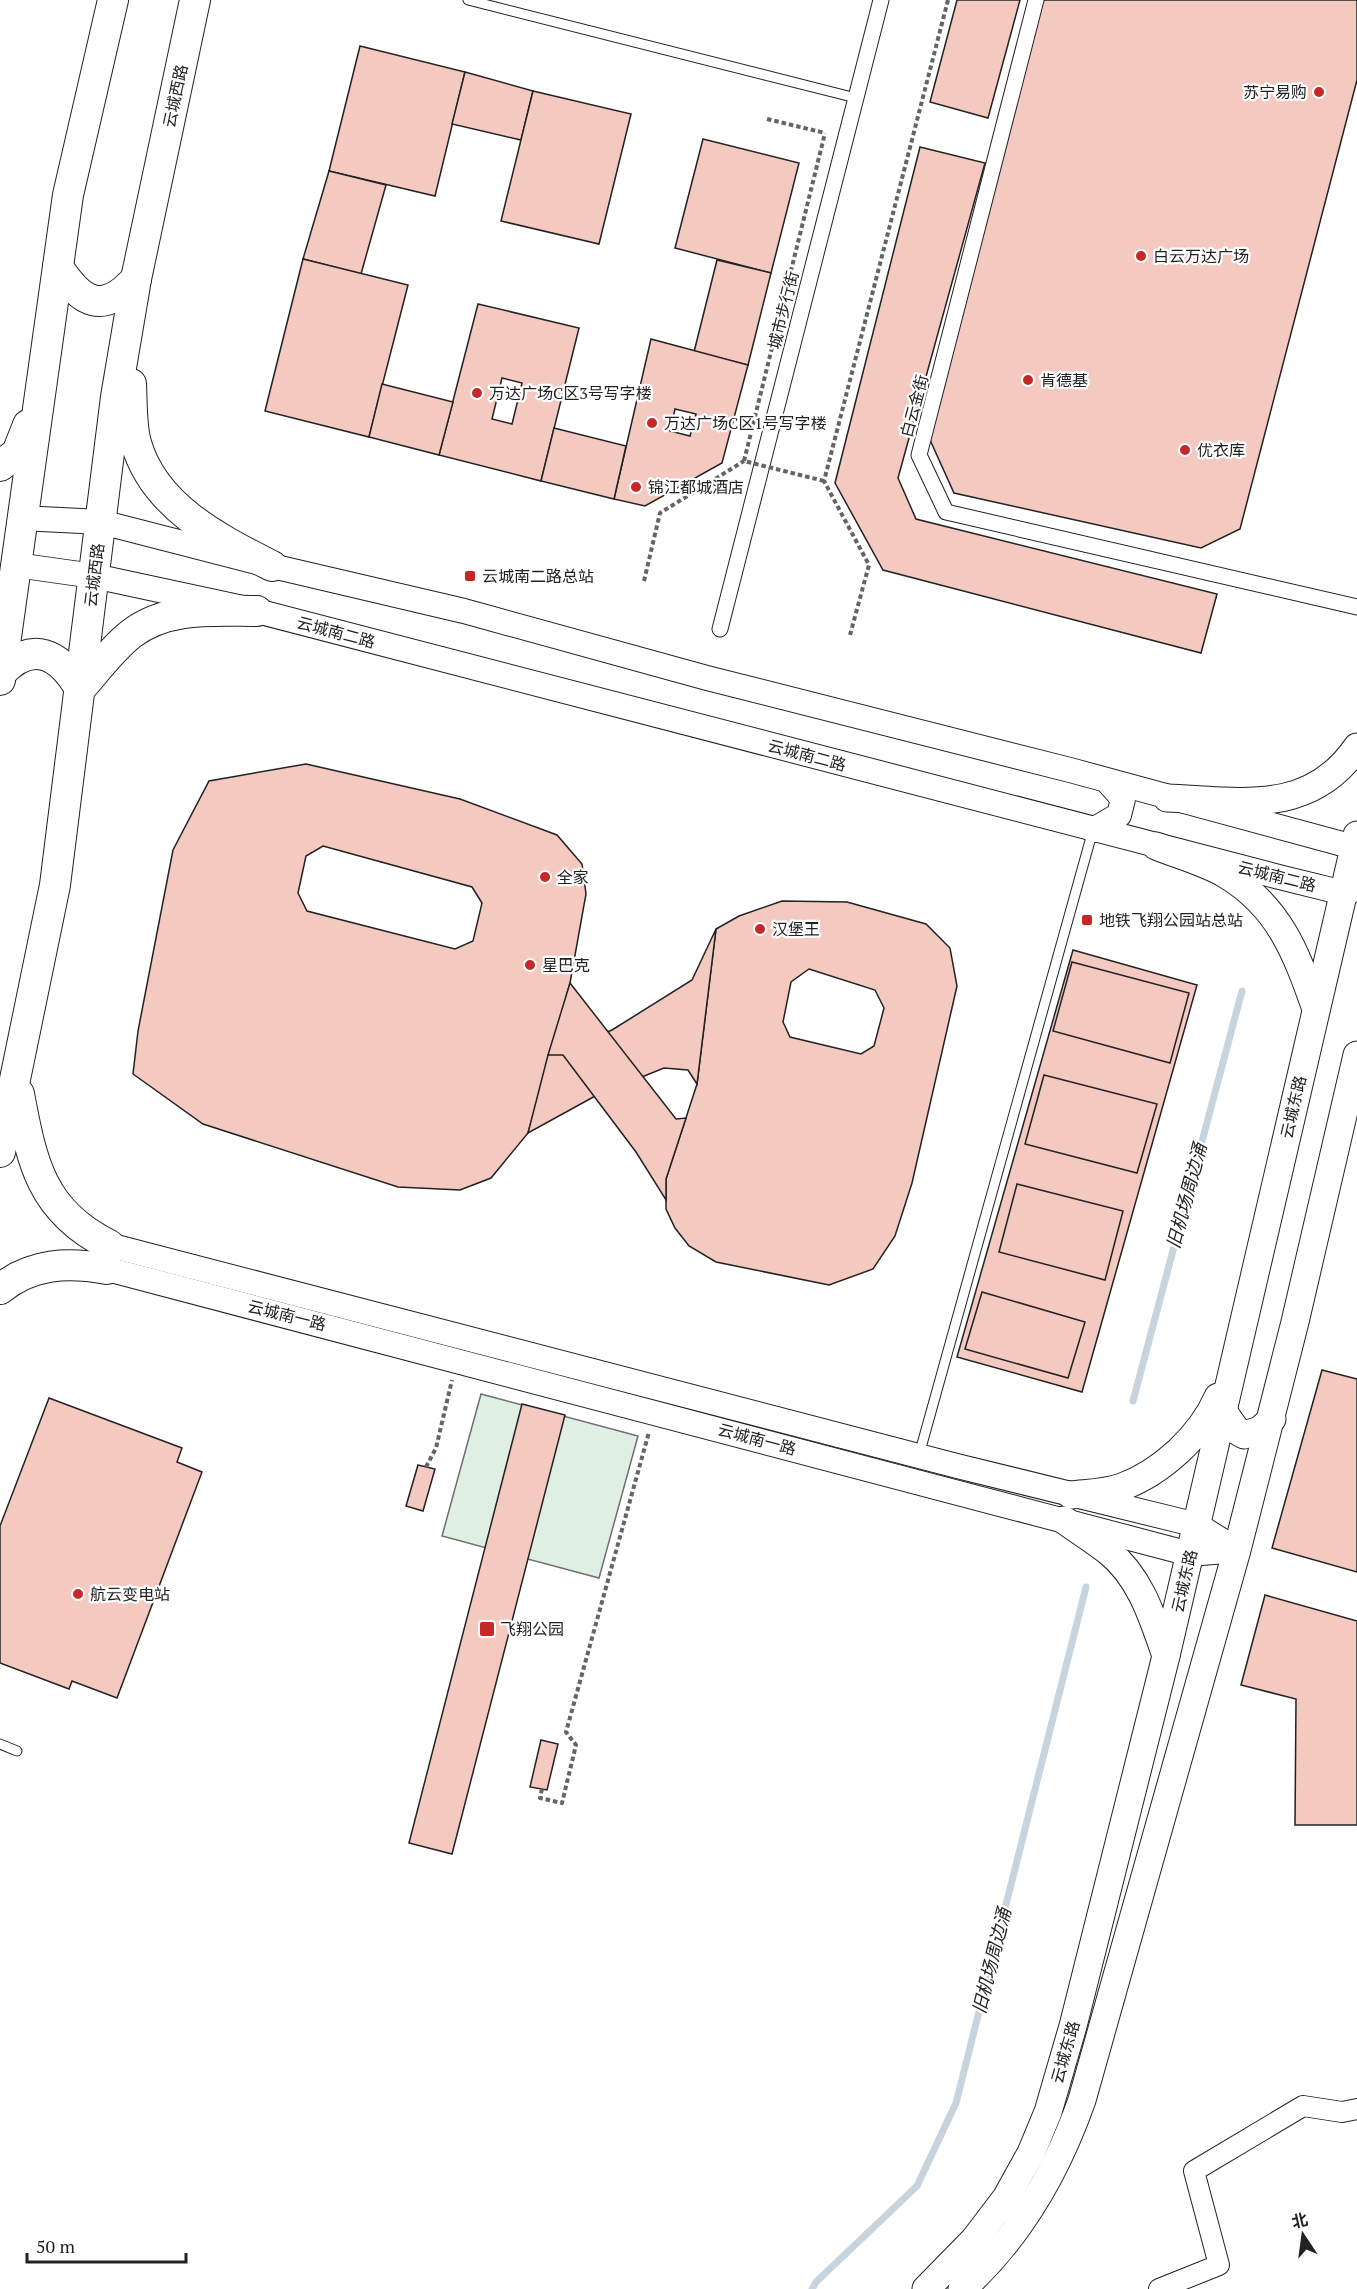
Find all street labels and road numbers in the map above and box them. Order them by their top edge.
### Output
street label: 云城西路 [158,62,192,130]
street label: 城市步行街 [763,269,803,351]
street label: 白云金街 [895,372,933,440]
street label: 云城西路 [79,542,109,608]
street label: 云城南二路 [295,611,377,653]
street label: 云城南二路 [766,734,848,776]
street label: 云城南二路 [1236,856,1318,896]
street label: 云城东路 [1275,1073,1311,1141]
street label: 云城南一路 [246,1295,328,1335]
street label: 云城南一路 [716,1418,798,1460]
street label: 云城东路 [1166,1547,1202,1615]
street label: 云城东路 [1046,2018,1084,2086]

